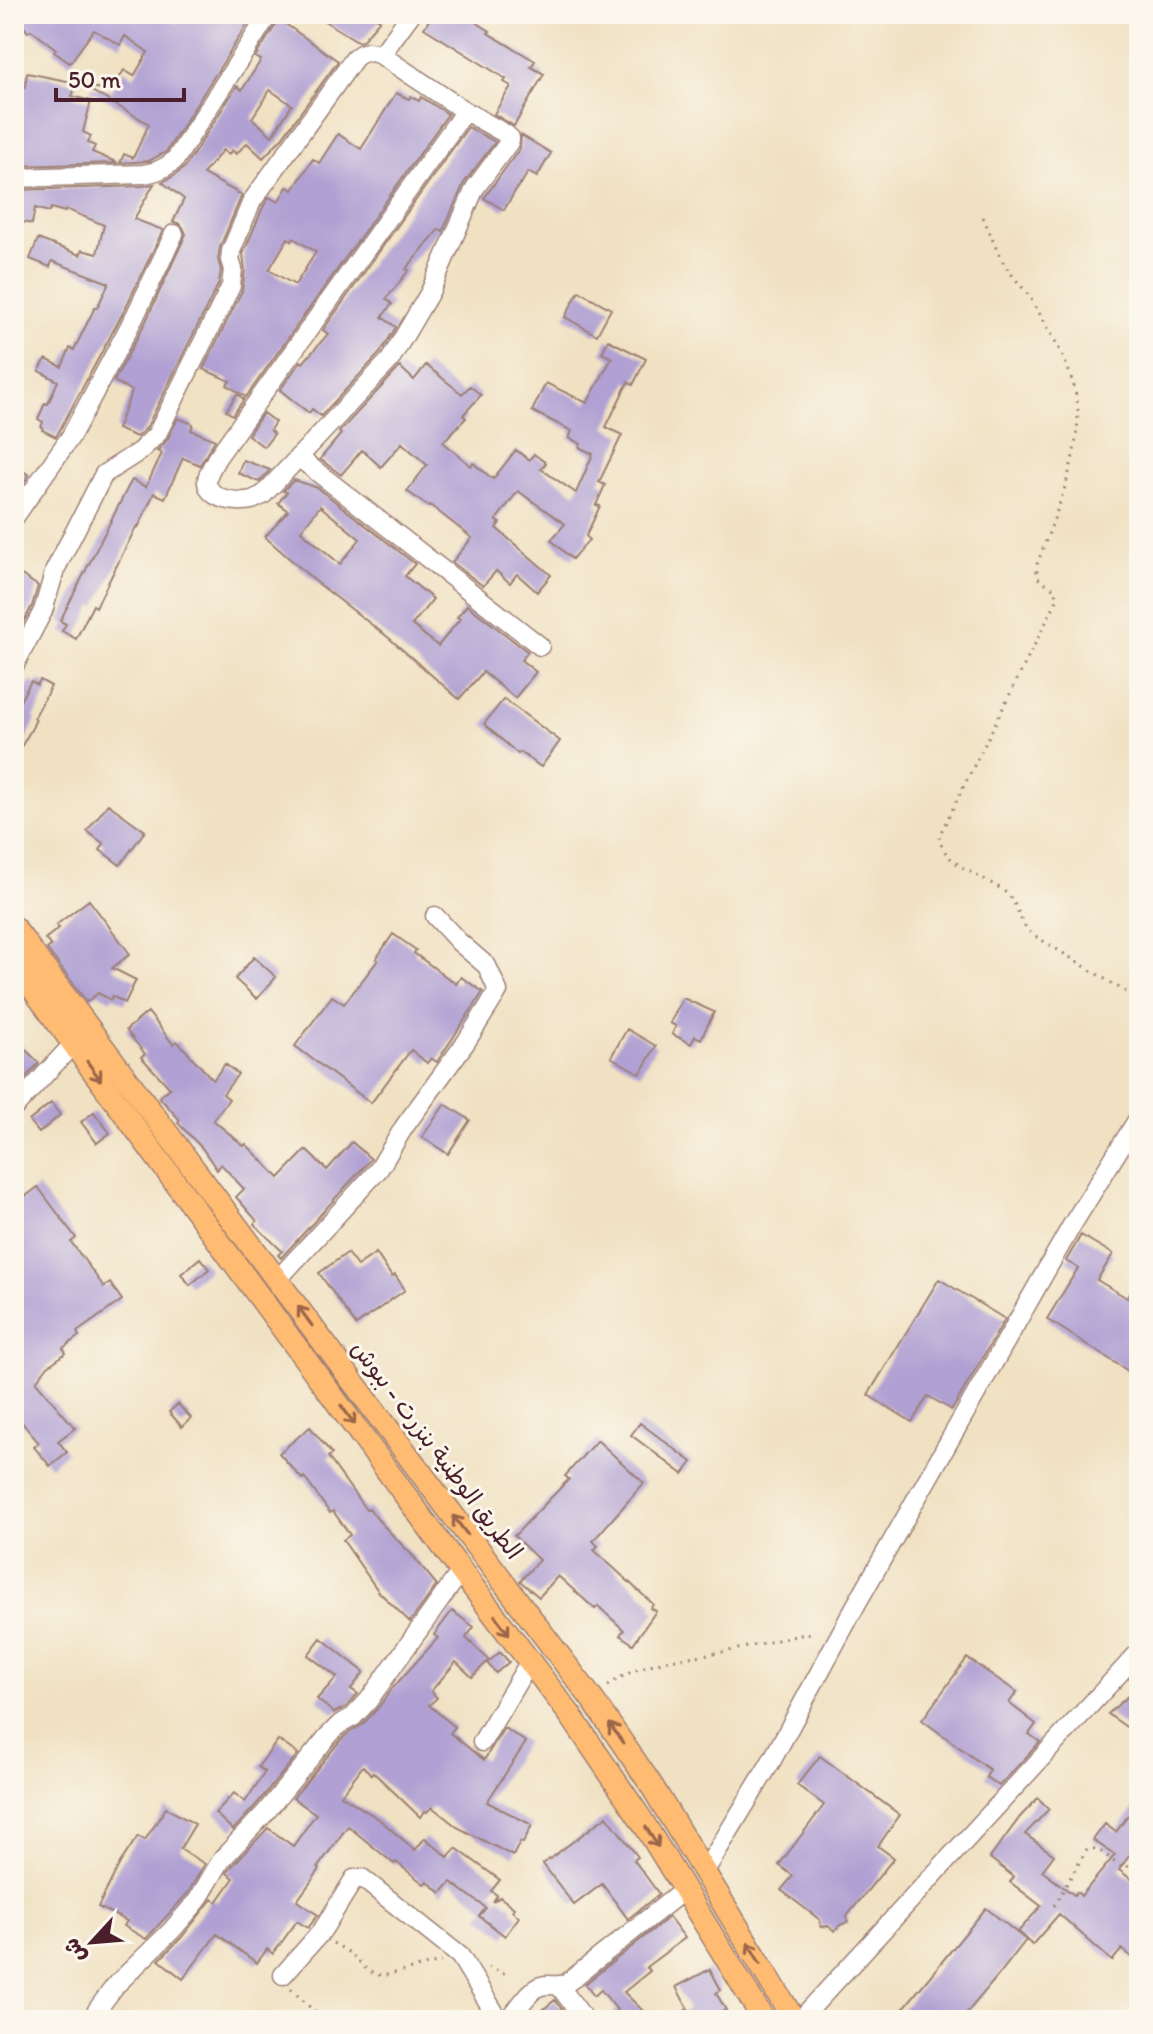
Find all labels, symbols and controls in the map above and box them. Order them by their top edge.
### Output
scale bar [56,52,184,102]
text: 50 m [68,65,121,94]
one-way arrow [86,1059,102,1081]
one-way arrow [297,1306,314,1327]
street label: الطريق الوطنية بنزرت - ببوش [345,1334,529,1566]
one-way arrow [340,1404,356,1426]
one-way arrow [452,1515,469,1536]
one-way arrow [494,1613,511,1635]
one-way arrow [608,1722,624,1744]
one-way arrow [644,1825,660,1848]
north arrow [52,1902,132,1982]
text: ش [57,1934,92,1967]
one-way arrow [746,1942,762,1965]

